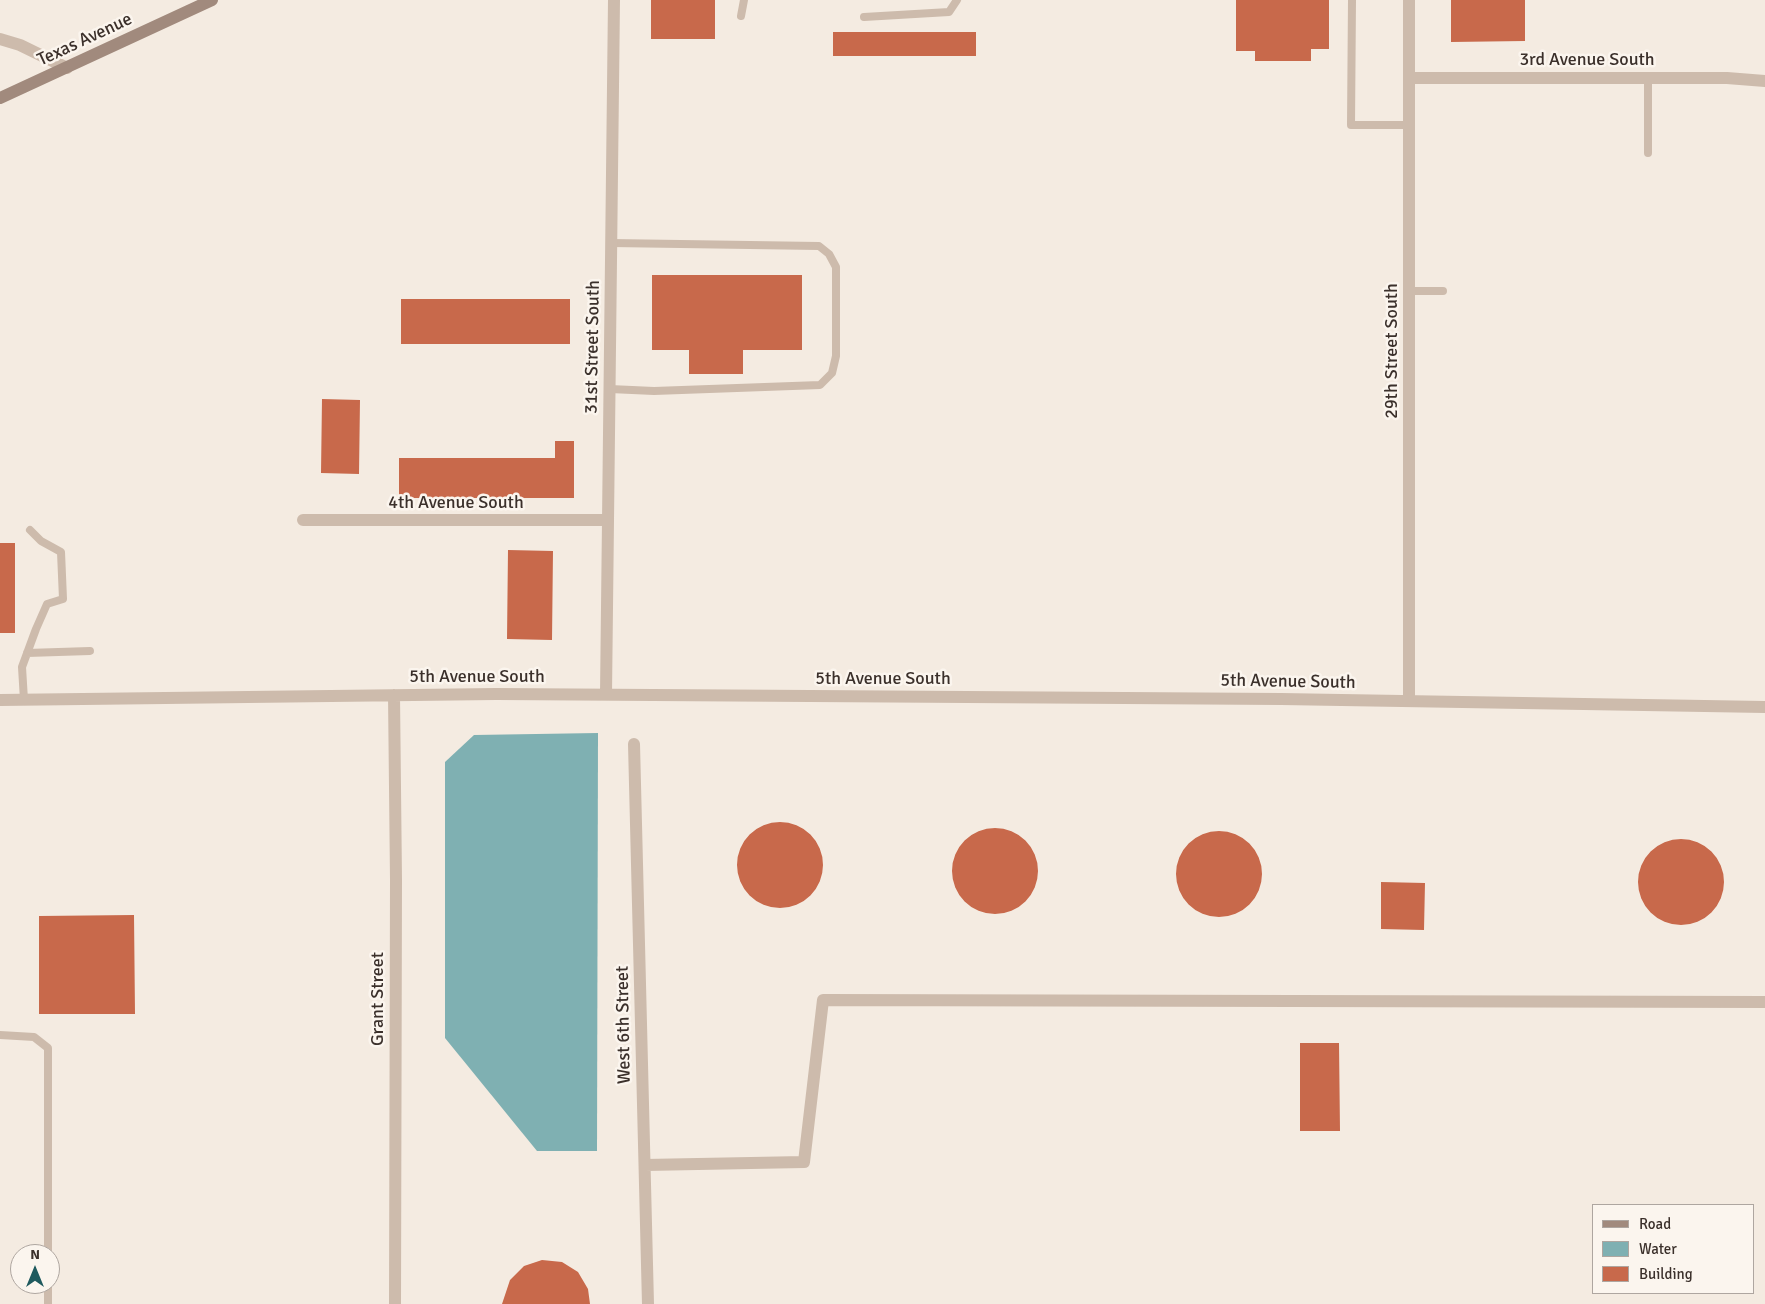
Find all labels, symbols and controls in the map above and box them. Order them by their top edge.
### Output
street label: Texas Avenue [34,9,136,71]
street label: 3rd Avenue South [1519,49,1655,71]
street label: 31st Street South [581,280,605,414]
street label: 29th Street South [1381,283,1403,419]
street label: 4th Avenue South [388,492,524,514]
street label: 5th Avenue South [409,666,545,688]
street label: 5th Avenue South [815,668,951,690]
street label: 5th Avenue South [1220,670,1356,694]
street label: Grant Street [367,952,389,1046]
street label: West 6th Street [612,966,636,1084]
legend [1592,1204,1755,1294]
text: Road [1639,1215,1671,1233]
text: Water [1639,1240,1677,1258]
north arrow [10,1244,60,1294]
text: N [30,1246,40,1263]
text: Building [1639,1265,1693,1283]

